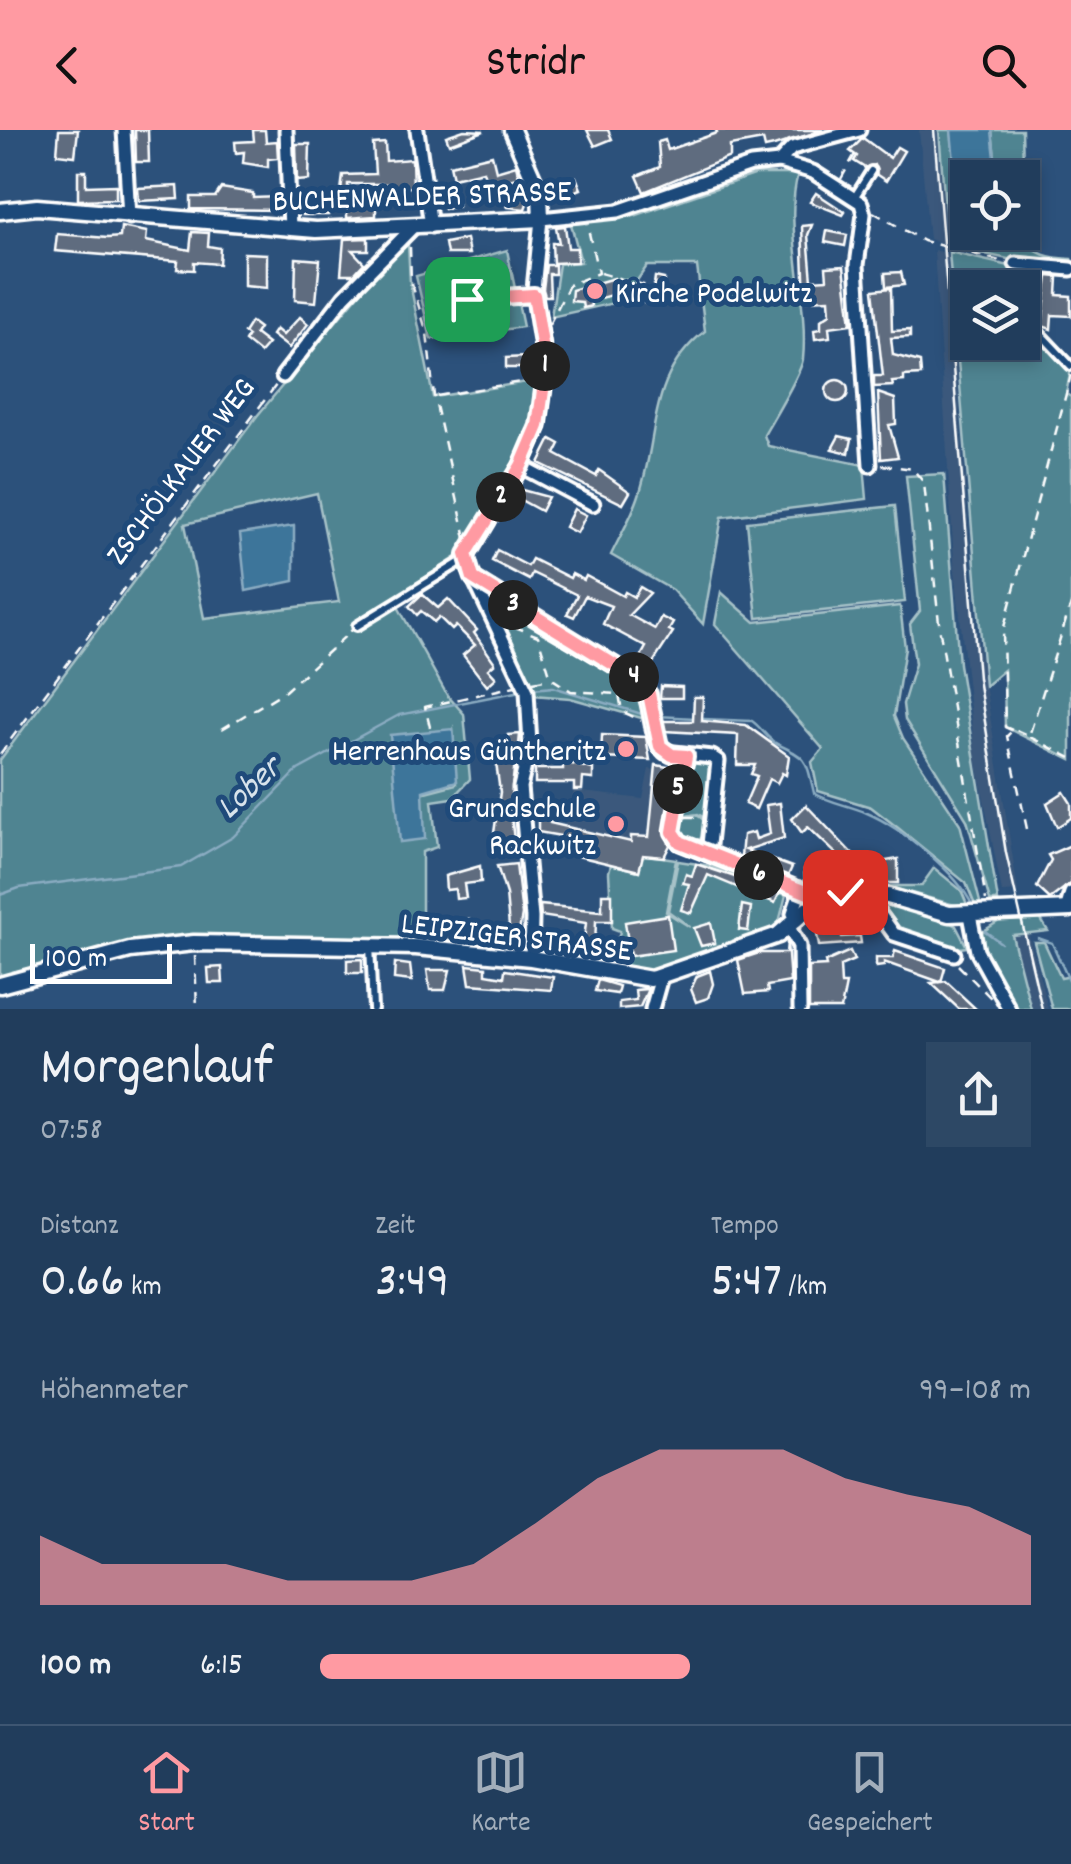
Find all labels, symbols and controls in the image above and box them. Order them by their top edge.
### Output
text: Stridr [486,33,585,97]
icon: back [40,38,95,93]
icon: search [976,38,1031,93]
map controls [950,160,1040,360]
button: locate [950,160,1040,250]
street label: BUCHENWALDER STRASSE [272,171,573,227]
pin [425,257,510,342]
button: layers [950,270,1040,360]
icon: arrive [440,272,495,327]
place label: Kirche Podelwitz [615,273,812,319]
marker: Kirche Podelwitz [584,280,606,302]
pin: 1 [520,341,570,391]
text: 1 [542,346,548,386]
street label: ZSCHÖLKAUER WEG [97,369,269,577]
pin: 2 [476,472,526,522]
text: 2 [495,477,507,517]
pin: 3 [488,580,538,630]
text: 3 [507,585,519,625]
pin: 4 [609,652,659,702]
text: 4 [628,657,640,697]
place label: Herrenhaus Güntheritz [332,731,606,777]
marker: Herrenhaus Güntheritz [615,738,637,760]
water label: Lober [207,744,297,833]
pin: 5 [653,764,703,814]
text: 5 [672,769,684,809]
place label: Grundschule Rackwitz [448,788,596,871]
marker: Grundschule Rackwitz [605,813,627,835]
pin: 6 [734,850,784,900]
pin [803,850,888,935]
text: 6 [752,855,766,895]
icon: check [818,865,873,920]
street label: LEIPZIGER STRASSE [398,903,635,977]
scale bar [30,939,172,984]
text: 100 m [45,941,107,981]
text: Morgenlauf [40,1032,273,1111]
button: share [926,1042,1031,1147]
text: 07:58 [40,1109,103,1155]
text: Distanz [40,1208,118,1248]
text: Zeit [375,1208,415,1248]
text: Tempo [711,1208,779,1248]
text: 0.66 [40,1248,125,1320]
text: 3:49 [375,1248,449,1320]
text: 5:47 [711,1248,782,1320]
text: km [125,1269,162,1309]
text: /km [782,1269,827,1309]
text: Höhenmeter [40,1369,188,1415]
text: 99–108 m [919,1369,1031,1415]
text: 100 m [40,1644,111,1690]
text: 6:15 [200,1644,243,1690]
tab: Start [138,1745,195,1845]
tab: Karte [471,1745,530,1845]
tab: Gespeichert [807,1745,933,1845]

